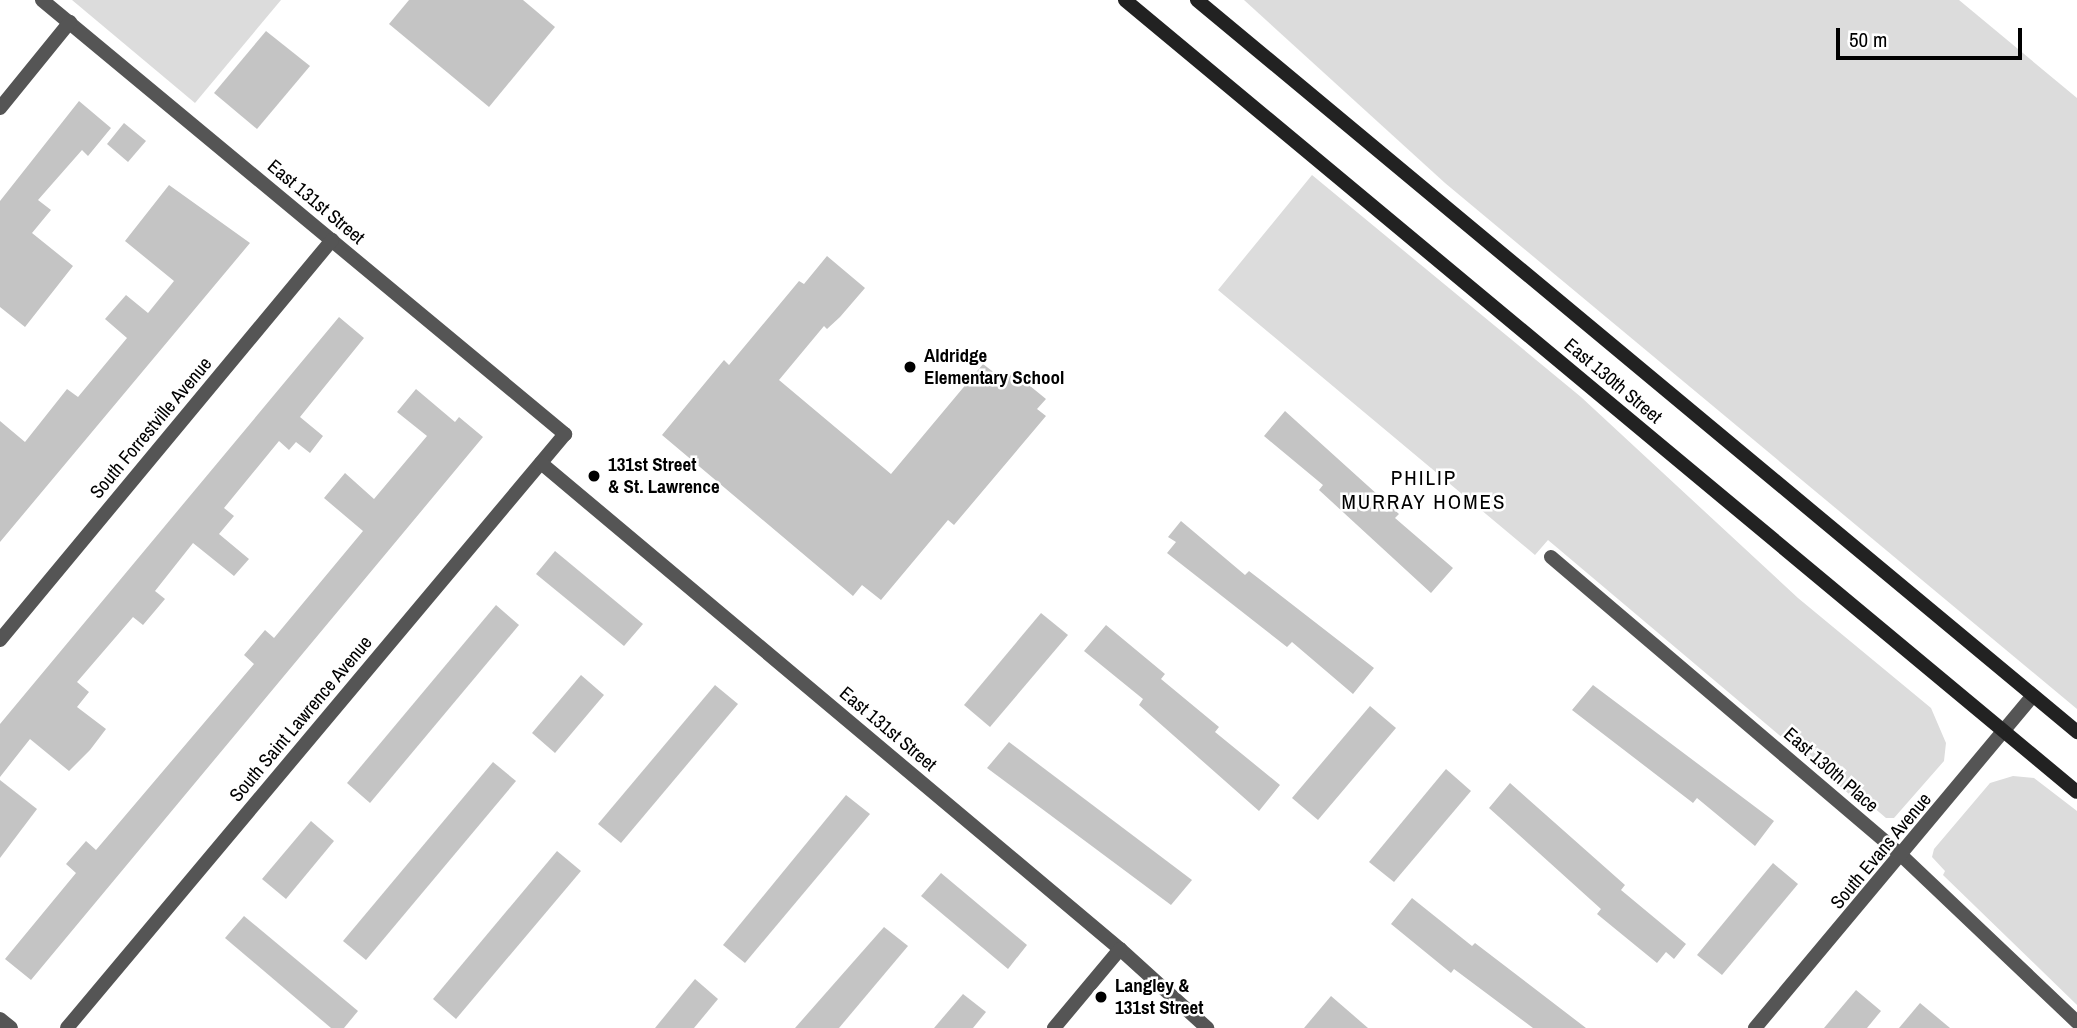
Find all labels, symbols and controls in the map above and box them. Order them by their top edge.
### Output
scale bar [1839,14,2024,58]
text: 50 m [1849,25,1887,54]
street label: East 131st Street [263,155,369,249]
street label: East 130th Street [1560,334,1666,428]
place label: Aldridge Elementary School [924,345,1064,389]
street label: South Forrestville Avenue [85,352,217,504]
marker: Aldridge Elementary School [902,359,918,375]
place label: 131st Street & St. Lawrence [608,454,720,498]
district label: PHILIP MURRAY HOMES [1343,465,1505,515]
marker: 131st Street & St. Lawrence [586,468,602,484]
street label: South Saint Lawrence Avenue [225,631,377,807]
street label: East 131st Street [835,682,941,776]
street label: East 130th Place [1779,723,1883,817]
street label: South Evans Avenue [1826,788,1936,914]
place label: Langley & 131st Street [1115,975,1203,1019]
marker: Langley & 131st Street [1093,989,1109,1005]

